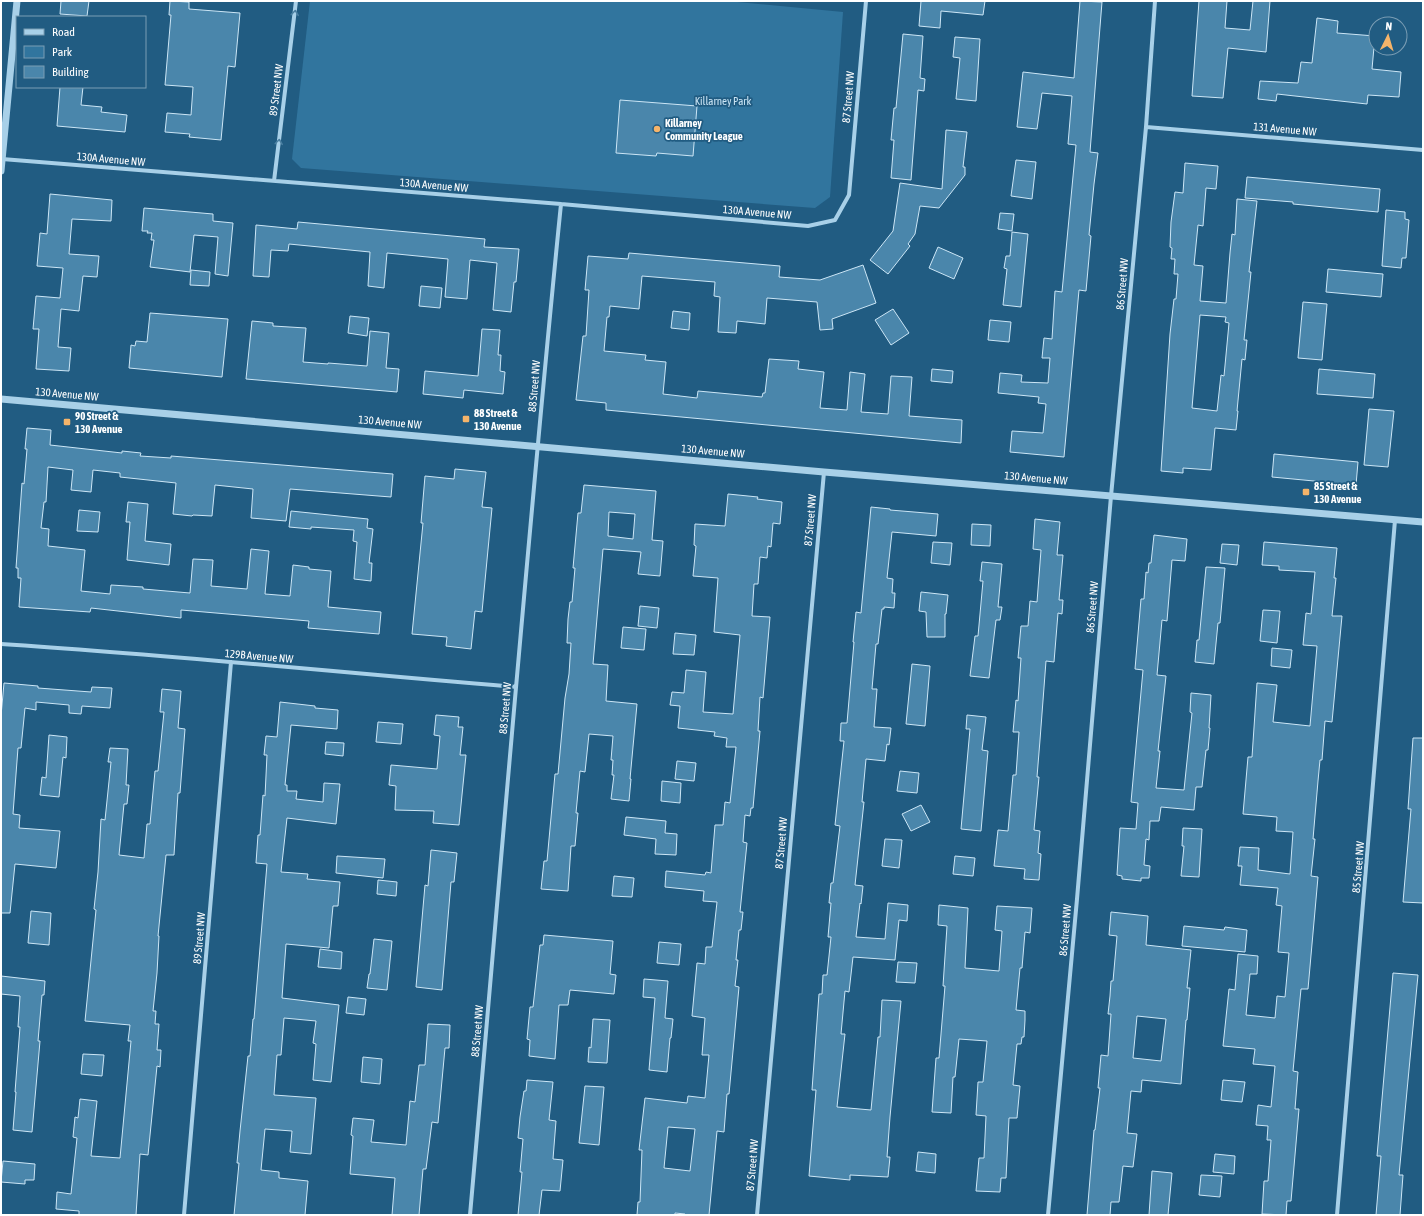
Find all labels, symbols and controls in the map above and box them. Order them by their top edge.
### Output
one-way arrow [290,10,299,16]
legend [16,16,146,88]
north arrow [1368,16,1408,56]
text: N [1385,20,1393,32]
text: Road [52,25,75,39]
text: Park [52,45,73,59]
street label: 89 Street NW [267,63,285,117]
text: Building [52,65,90,79]
street label: 87 Street NW [840,71,856,123]
park label: Killarney Park [695,95,752,107]
place label: Killarney Community League [665,117,743,142]
street label: 131 Avenue NW [1253,120,1317,138]
marker: Killarney Community League [652,124,662,134]
one-way arrow [274,139,283,145]
street label: 130A Avenue NW [76,150,146,168]
street label: 130A Avenue NW [399,176,469,194]
street label: 130A Avenue NW [722,203,792,221]
street label: 86 Street NW [1114,258,1130,310]
street label: 88 Street NW [526,360,542,412]
street label: 130 Avenue NW [35,385,99,403]
place label: 88 Street & 130 Avenue [474,407,521,432]
place label: 90 Street & 130 Avenue [75,410,122,435]
street label: 130 Avenue NW [358,413,422,431]
marker: 88 Street & 130 Avenue [461,414,471,424]
marker: 90 Street & 130 Avenue [62,417,72,427]
street label: 130 Avenue NW [681,442,745,460]
street label: 130 Avenue NW [1004,469,1068,487]
place label: 85 Street & 130 Avenue [1314,480,1361,505]
marker: 85 Street & 130 Avenue [1301,487,1311,497]
street label: 87 Street NW [802,494,818,546]
street label: 86 Street NW [1084,581,1100,633]
street label: 129B Avenue NW [224,647,294,665]
street label: 88 Street NW [497,682,513,734]
street label: 87 Street NW [773,817,789,869]
street label: 85 Street NW [1350,841,1366,893]
street label: 86 Street NW [1057,904,1073,956]
street label: 89 Street NW [191,912,207,964]
street label: 88 Street NW [469,1005,485,1057]
street label: 87 Street NW [744,1139,760,1191]

